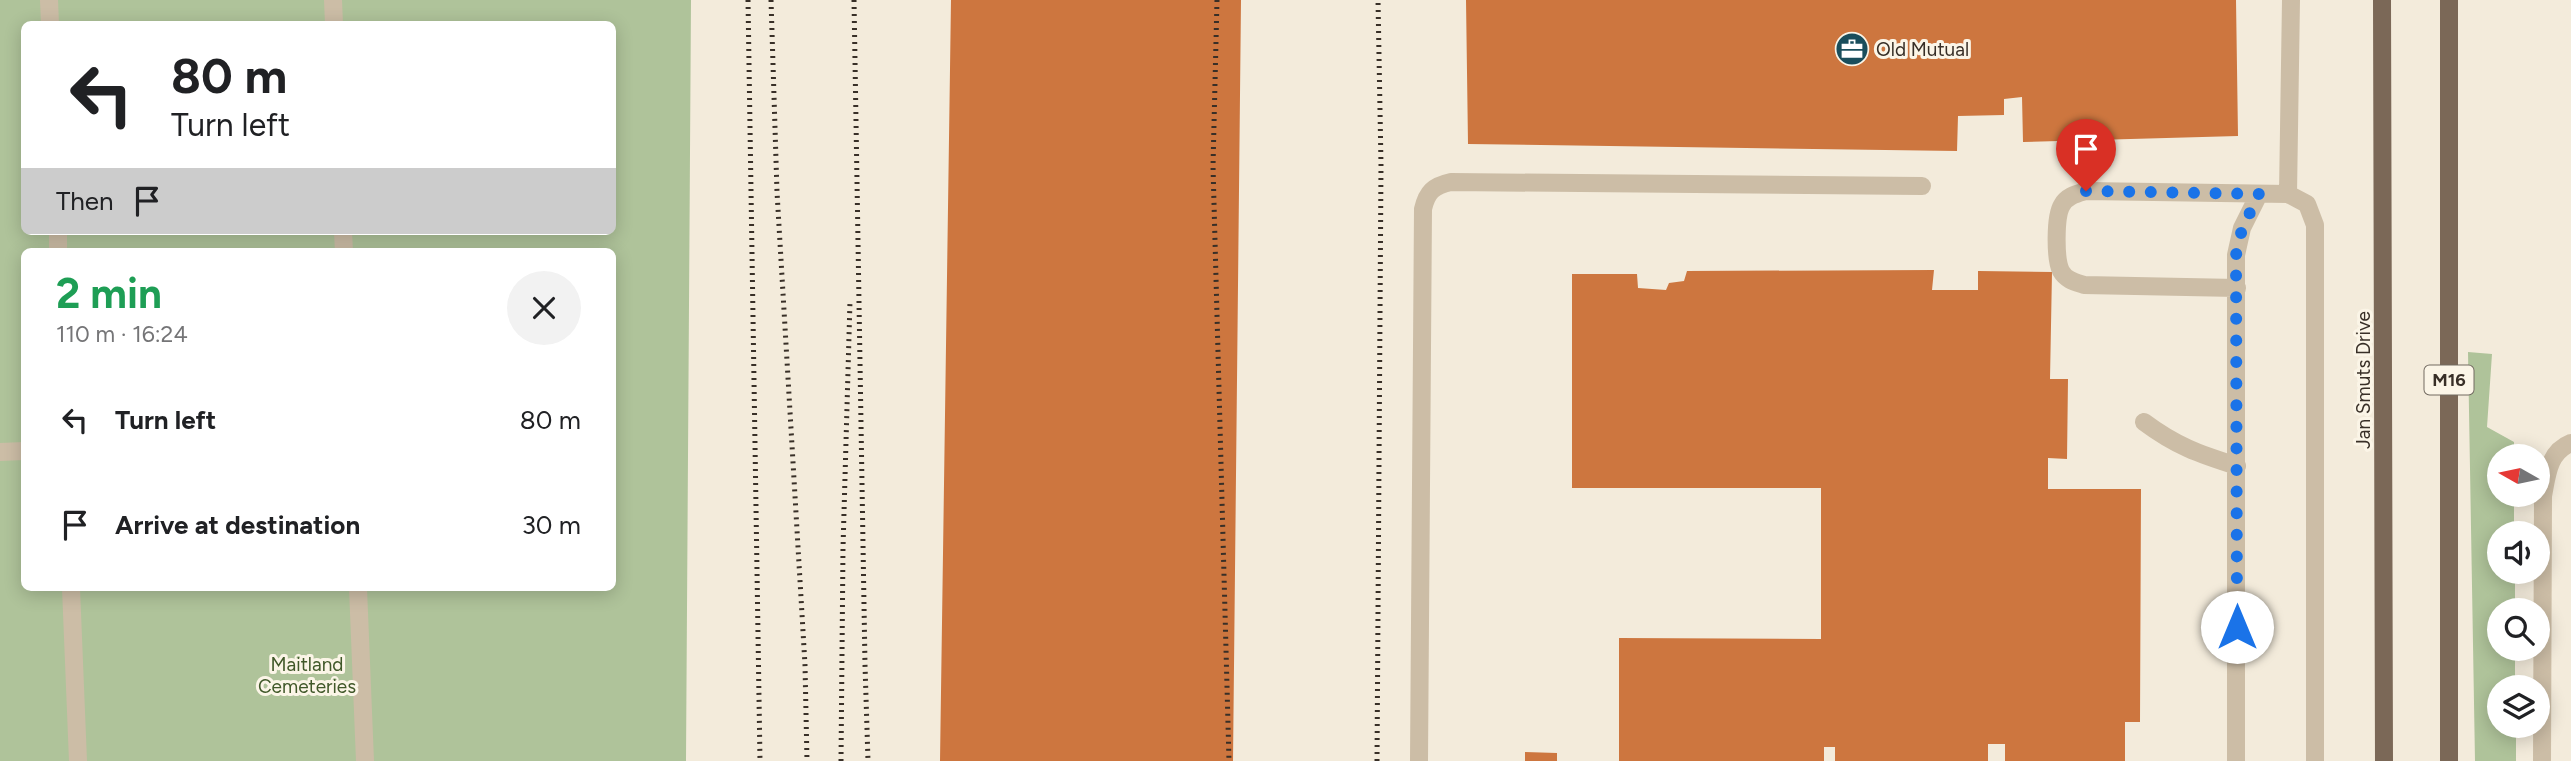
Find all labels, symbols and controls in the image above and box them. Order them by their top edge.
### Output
office icon: Old Mutual [1833,30,1871,68]
place label: Old Mutual [1876,38,1969,61]
text: 80 m [171,46,287,105]
icon: left [56,49,147,140]
text: Turn left [171,106,290,144]
pin [2056,119,2116,191]
icon: arrive [2067,130,2105,168]
icon: arrive [128,182,166,220]
text: Then [56,185,114,217]
text: 2 min [56,268,162,319]
button: close [507,271,581,345]
street label: Jan Smuts Drive [2352,311,2375,449]
text: 110 m · 16:24 [56,320,188,348]
road number: M16 [2424,366,2474,394]
icon: left [56,401,94,439]
text: Turn left [115,404,216,436]
text: 80 m [520,404,581,436]
north arrow [2487,444,2550,508]
map controls [2487,444,2550,738]
icon: arrive [56,506,94,544]
text: Arrive at destination [115,509,360,541]
text: 30 m [522,509,581,541]
button: sound [2487,521,2550,584]
position arrow [2200,590,2274,664]
button: search [2487,598,2550,661]
park label: Maitland Cemeteries [258,653,356,698]
button: layers [2487,675,2550,738]

